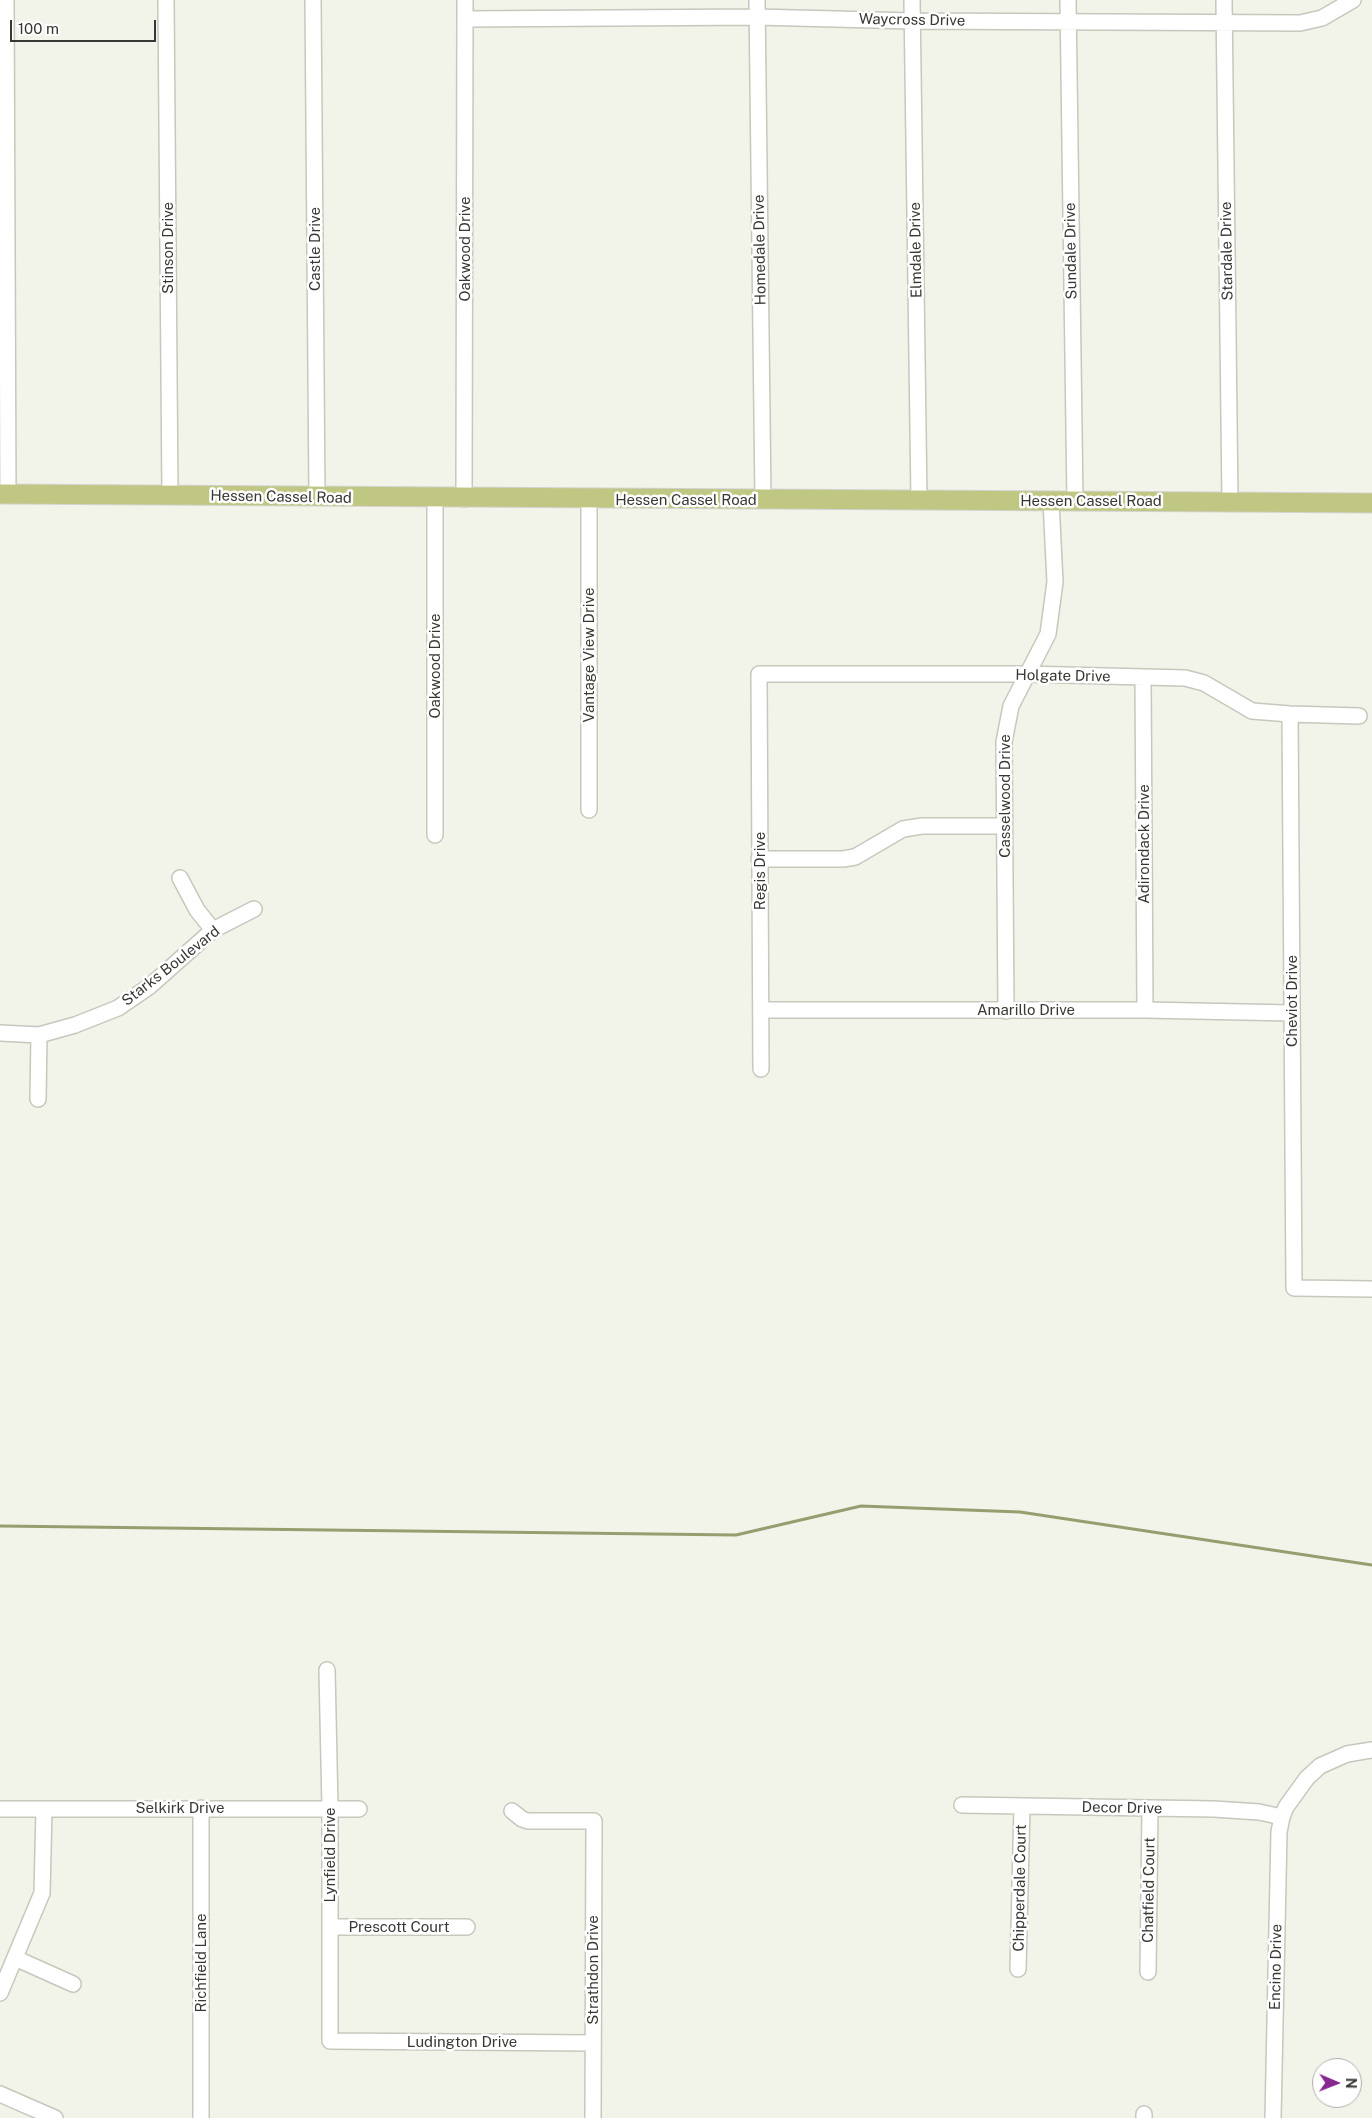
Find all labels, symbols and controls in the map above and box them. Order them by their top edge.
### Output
scale bar [12,10,159,42]
street label: Waycross Drive [859,10,965,30]
text: 100 m [18,20,59,37]
street label: Homedale Drive [750,194,770,306]
street label: Oakwood Drive [456,197,474,301]
street label: Stardale Drive [1217,201,1237,301]
street label: Stinson Drive [159,202,177,294]
street label: Elmdale Drive [906,202,926,298]
street label: Sundale Drive [1061,202,1081,300]
street label: Castle Drive [306,207,324,291]
street label: Hessen Cassel Road [210,487,352,507]
street label: Hessen Cassel Road [615,491,757,509]
street label: Hessen Cassel Road [1020,492,1162,510]
street label: Vantage View Drive [580,588,598,722]
street label: Oakwood Drive [426,614,444,718]
street label: Holgate Drive [1015,666,1111,686]
street label: Casselwood Drive [996,734,1014,858]
street label: Adirondack Drive [1135,784,1153,904]
street label: Regis Drive [751,832,769,910]
street label: Starks Boulevard [118,922,224,1010]
street label: Cheviot Drive [1283,955,1301,1047]
street label: Amarillo Drive [977,1001,1075,1019]
street label: Decor Drive [1081,1798,1163,1818]
street label: Selkirk Drive [135,1799,225,1817]
street label: Lynfield Drive [321,1807,339,1903]
street label: Chipperdale Court [1010,1824,1030,1952]
street label: Chatfield Court [1139,1837,1159,1943]
street label: Richfield Lane [192,1914,210,2012]
street label: Strathdon Drive [584,1915,602,2025]
street label: Prescott Court [348,1918,450,1936]
street label: Encino Drive [1266,1924,1286,2010]
street label: Ludington Drive [407,2033,517,2051]
north arrow [1312,2058,1362,2108]
text: N [1343,2078,1359,2089]

